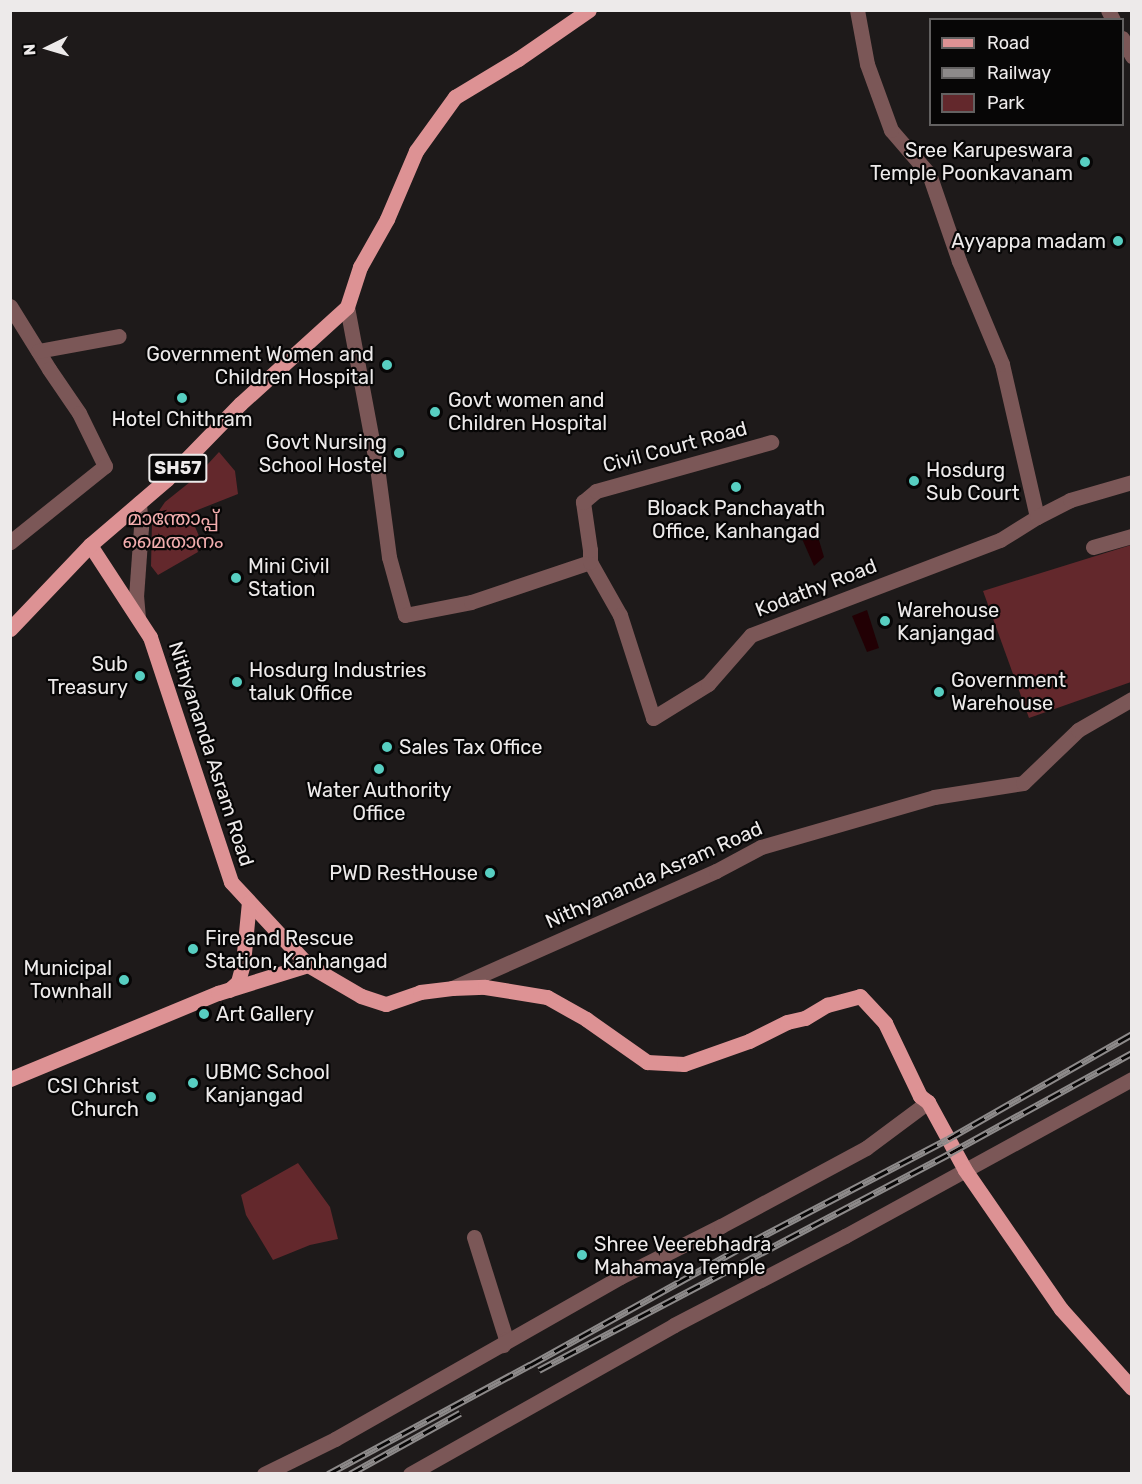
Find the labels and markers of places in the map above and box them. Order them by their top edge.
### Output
place label: Sree Karupeswara Temple Poonkavanam [870,138,1073,185]
marker: Sree Karupeswara Temple Poonkavanam [1078,155,1092,169]
place label: Ayyappa madam [951,229,1106,253]
marker: Ayyappa madam [1111,234,1125,248]
place label: Government Women and Children Hospital [146,342,374,389]
marker: Government Women and Children Hospital [378,356,396,374]
place label: Govt women and Children Hospital [448,388,607,435]
marker: Hotel Chithram [175,391,189,405]
marker: Govt women and Children Hospital [426,403,444,421]
place label: Hotel Chithram [111,407,253,431]
place label: Govt Nursing School Hostel [259,430,387,477]
marker: Govt Nursing School Hostel [392,446,406,460]
place label: Hosdurg Sub Court [926,458,1020,505]
marker: Hosdurg Sub Court [907,474,921,488]
marker: Bloack Panchayath Office, Kanhangad [729,480,743,494]
place label: Bloack Panchayath Office, Kanhangad [647,496,825,543]
place label: Mini Civil Station [248,554,330,601]
marker: Mini Civil Station [229,571,243,585]
place label: Warehouse Kanjangad [897,598,999,645]
marker: Warehouse Kanjangad [878,614,892,628]
place label: Sub Treasury [48,652,128,699]
place label: Hosdurg Industries taluk Office [249,658,426,705]
place label: Government Warehouse [951,668,1066,715]
marker: Sub Treasury [133,669,147,683]
marker: Hosdurg Industries taluk Office [230,675,244,689]
marker: Government Warehouse [932,685,946,699]
place label: Sales Tax Office [399,735,543,759]
marker: Sales Tax Office [380,740,394,754]
marker: Water Authority Office [372,762,386,776]
place label: Water Authority Office [306,778,452,825]
place label: PWD RestHouse [329,861,478,885]
marker: PWD RestHouse [483,866,497,880]
place label: Fire and Rescue Station, Kanhangad [205,926,388,973]
marker: Fire and Rescue Station, Kanhangad [186,942,200,956]
place label: Municipal Townhall [23,957,112,1004]
marker: Municipal Townhall [117,973,131,987]
place label: Art Gallery [216,1002,314,1026]
marker: Art Gallery [197,1007,211,1021]
place label: UBMC School Kanjangad [205,1060,330,1107]
place label: CSI Christ Church [47,1074,139,1121]
marker: UBMC School Kanjangad [186,1076,200,1090]
marker: CSI Christ Church [144,1090,158,1104]
place label: Shree Veerebhadra Mahamaya Temple [594,1232,772,1279]
marker: Shree Veerebhadra Mahamaya Temple [575,1248,589,1262]

